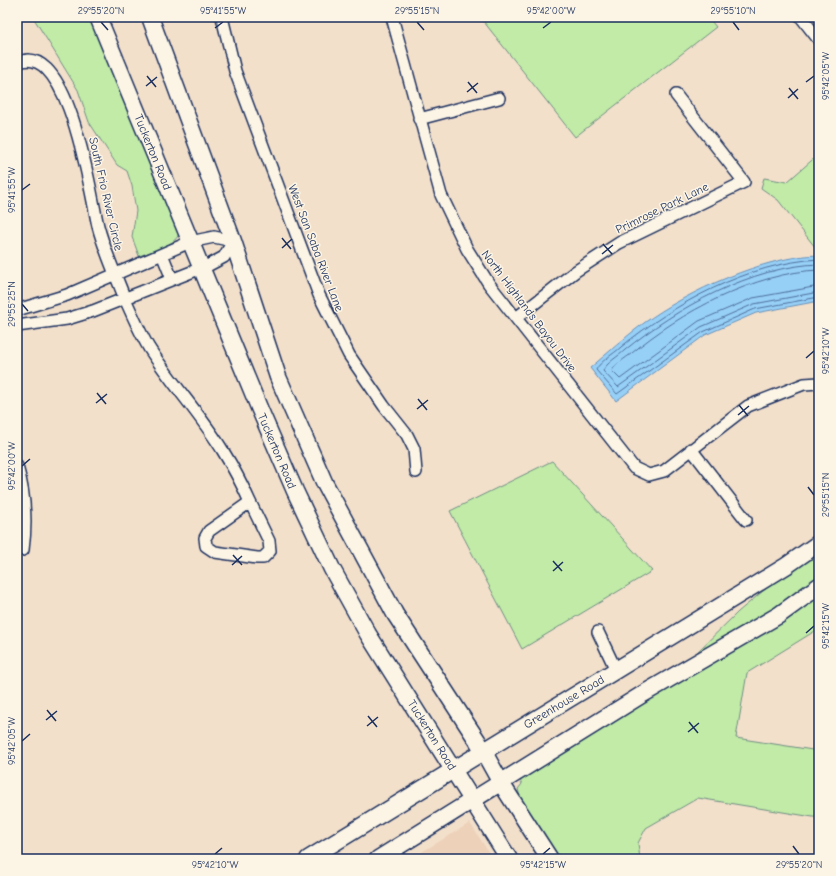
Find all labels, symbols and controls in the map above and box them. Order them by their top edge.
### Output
text: 29°55'20"N [78,5,124,17]
text: 95°41'55"W [200,5,246,17]
text: 29°55'15"N [395,5,439,17]
text: 95°42'00"W [527,5,576,17]
text: 29°55'10"N [710,5,756,17]
text: 95°42'05"W [820,52,832,100]
street label: Tuckerton Road [131,112,175,192]
street label: South Frio River Circle [86,136,126,252]
text: 95°41'55"W [6,167,18,213]
street label: Primrose Park Lane [613,179,711,237]
street label: West San Saba River Lane [285,182,347,314]
street label: North Highlands Bayou Drive [479,247,579,375]
text: 29°55'25"N [6,281,18,327]
text: 95°42'10"W [820,327,832,374]
street label: Tuckerton Road [255,411,299,491]
text: 95°42'00"W [6,441,18,490]
text: 29°55'15"N [820,473,832,517]
text: 95°42'15"W [820,603,832,649]
street label: Greenhouse Road [521,672,607,732]
street label: Tuckerton Road [405,697,459,773]
text: 95°42'05"W [6,717,18,765]
text: 95°42'10"W [192,859,239,871]
text: 95°42'15"W [520,859,566,871]
text: 29°55'20"N [776,859,822,871]

